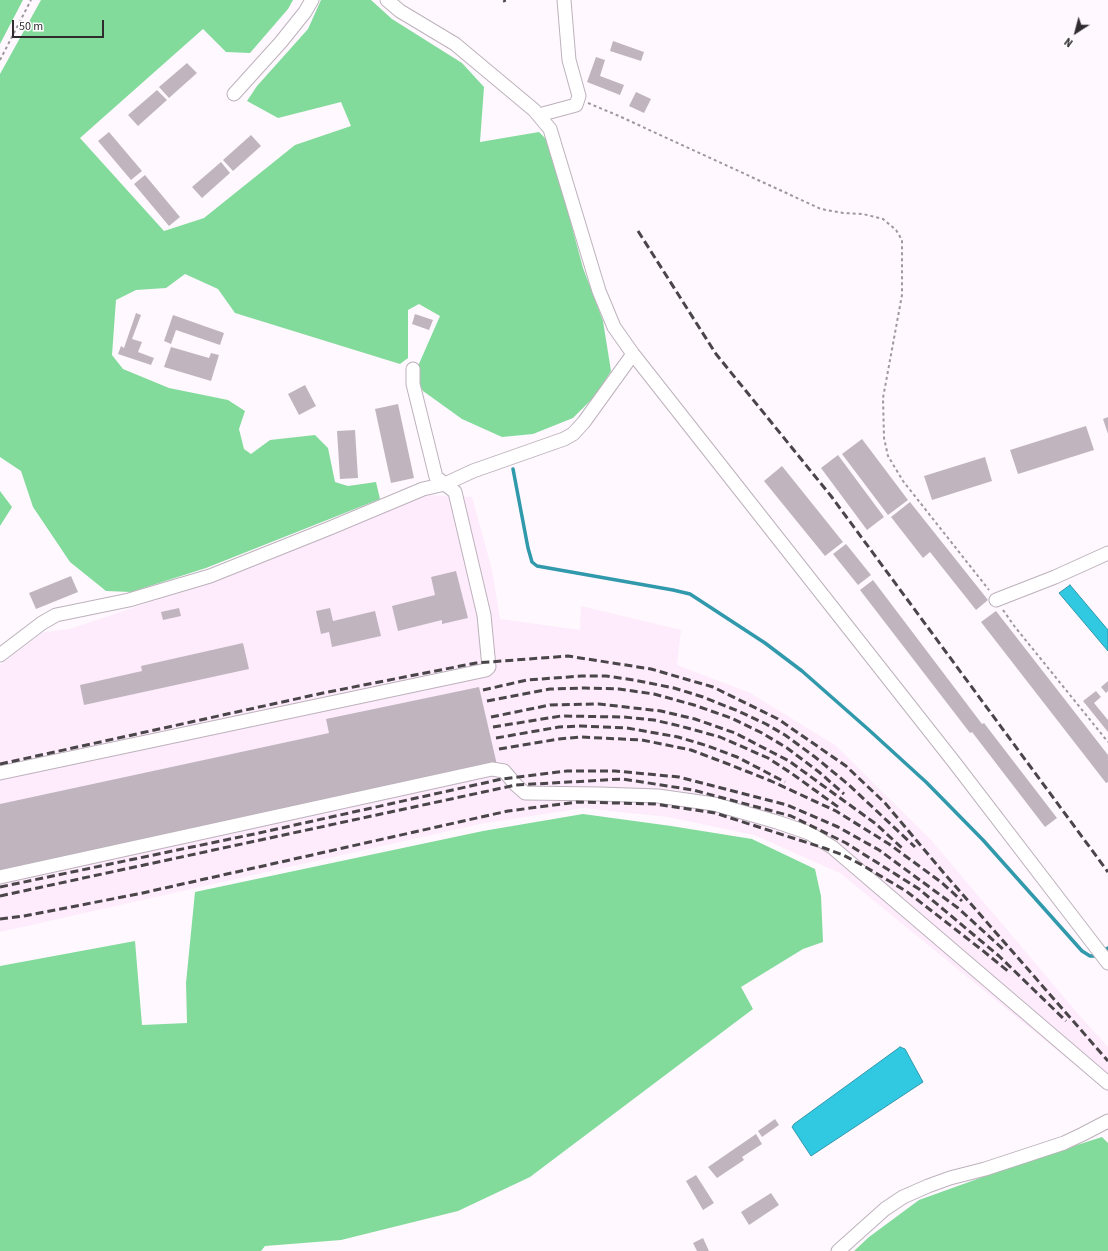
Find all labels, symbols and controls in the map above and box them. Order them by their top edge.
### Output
scale bar [14,12,106,38]
north arrow [1056,12,1096,52]
text: 50 m [19,18,43,35]
text: N [1061,34,1076,50]

